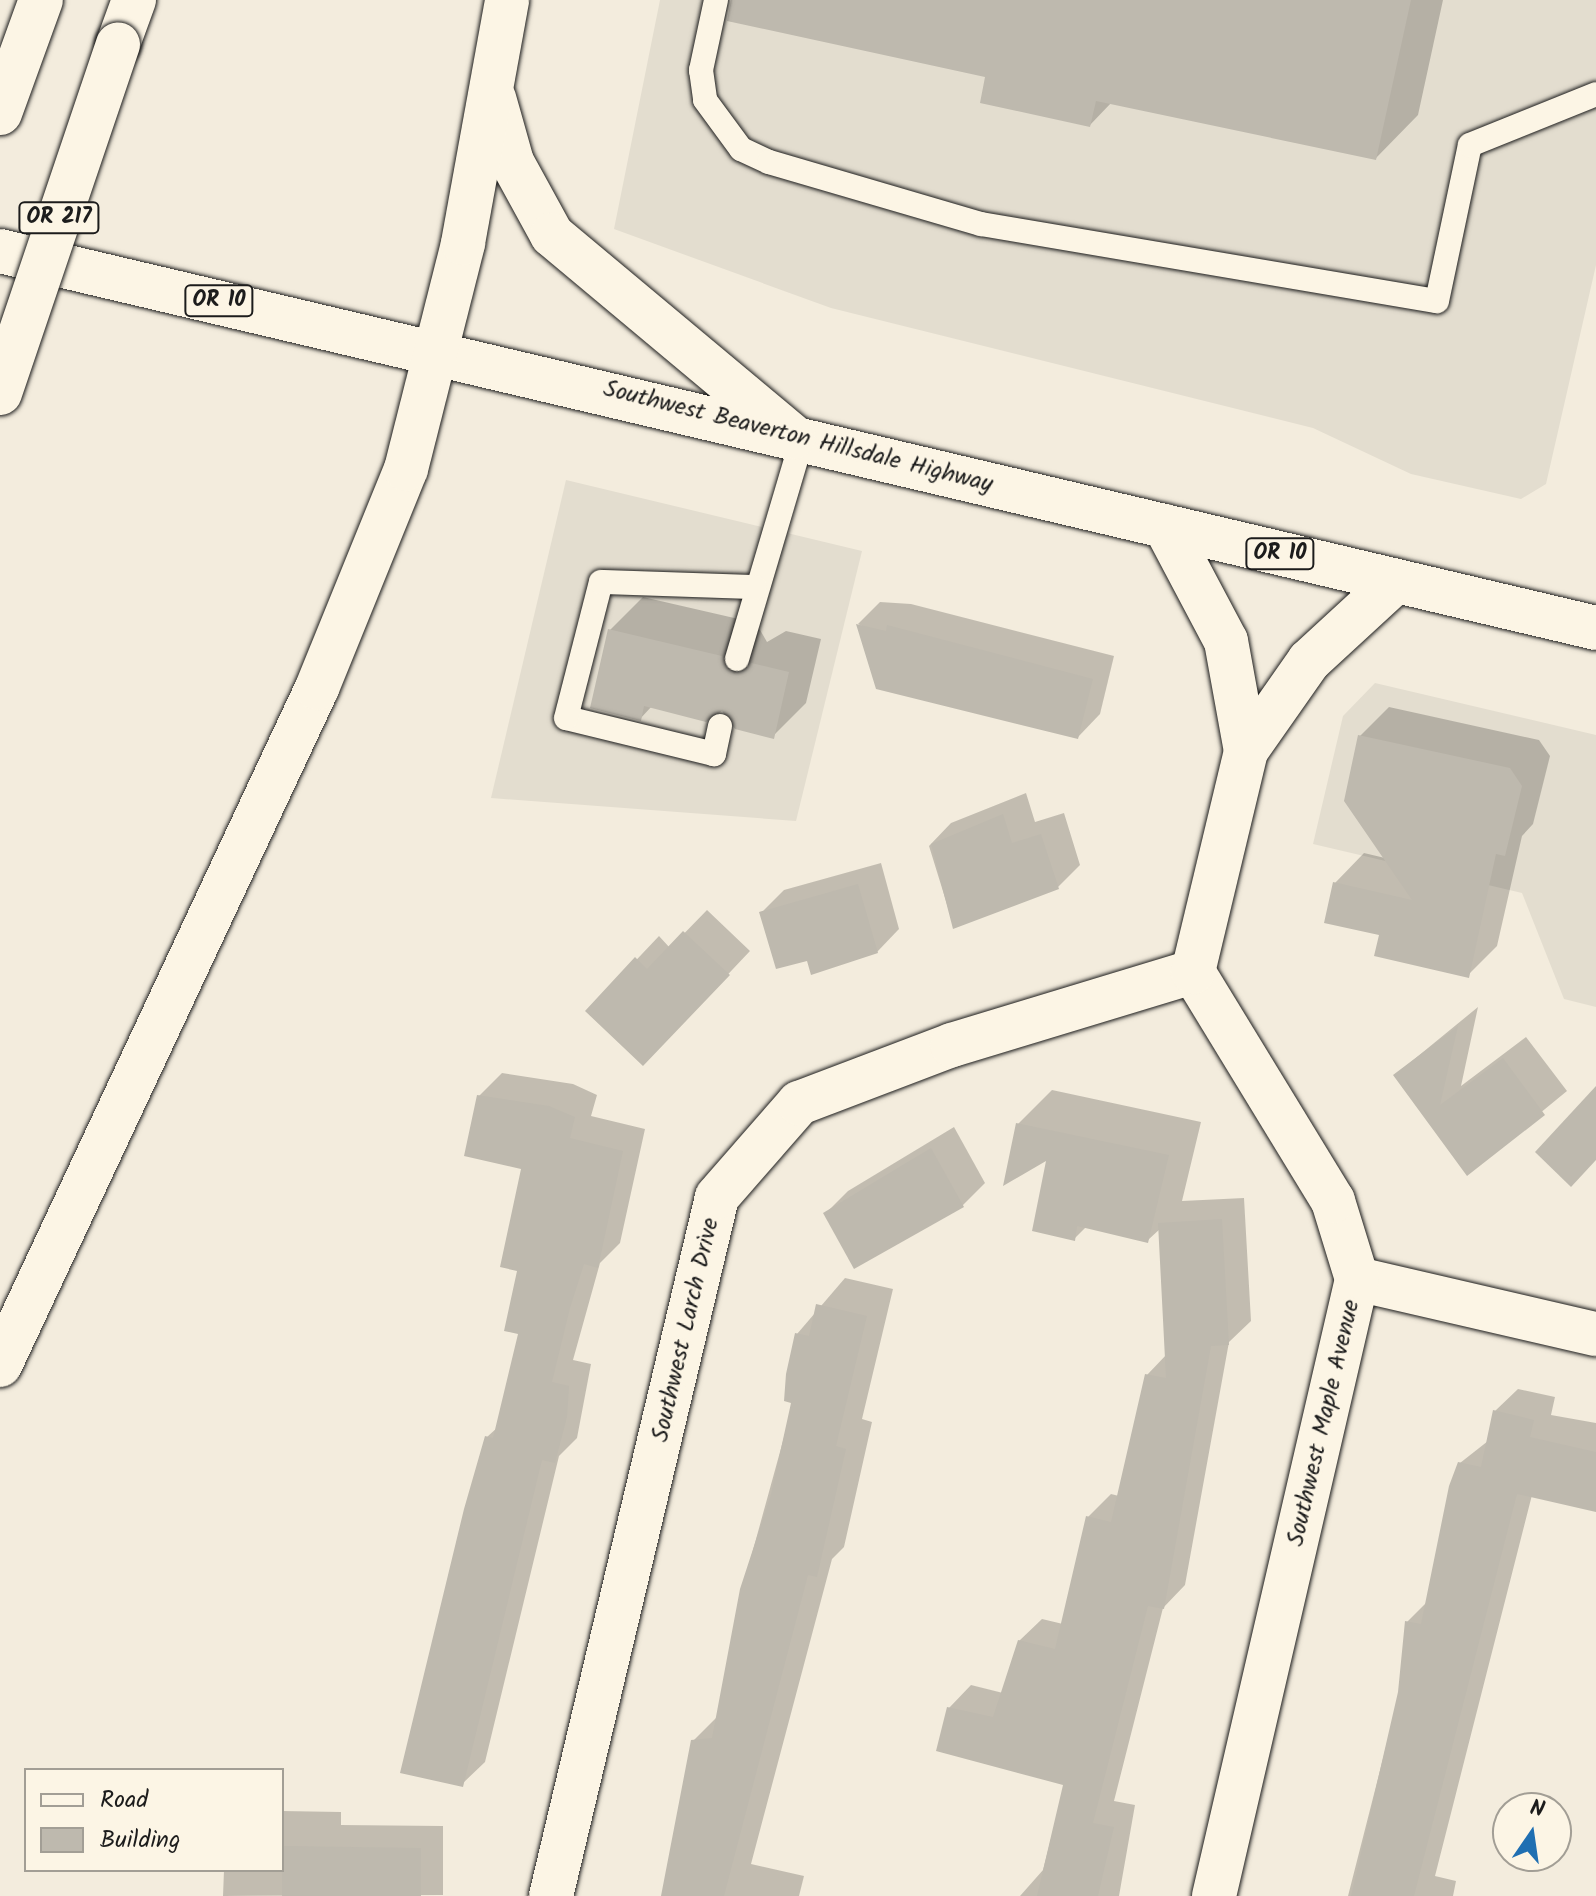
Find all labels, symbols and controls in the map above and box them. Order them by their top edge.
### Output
road number: OR 217 [17,200,101,236]
road number: OR 10 [183,283,255,319]
street label: Southwest Beaverton Hillsdale Highway [600,375,996,499]
road number: OR 10 [1244,536,1316,572]
street label: Southwest Larch Drive [646,1215,726,1445]
street label: Southwest Maple Avenue [1282,1297,1366,1549]
legend [24,1768,284,1872]
text: Road [100,1781,148,1820]
text: N [1526,1791,1548,1829]
north arrow [1492,1792,1572,1872]
text: Building [100,1821,180,1860]

